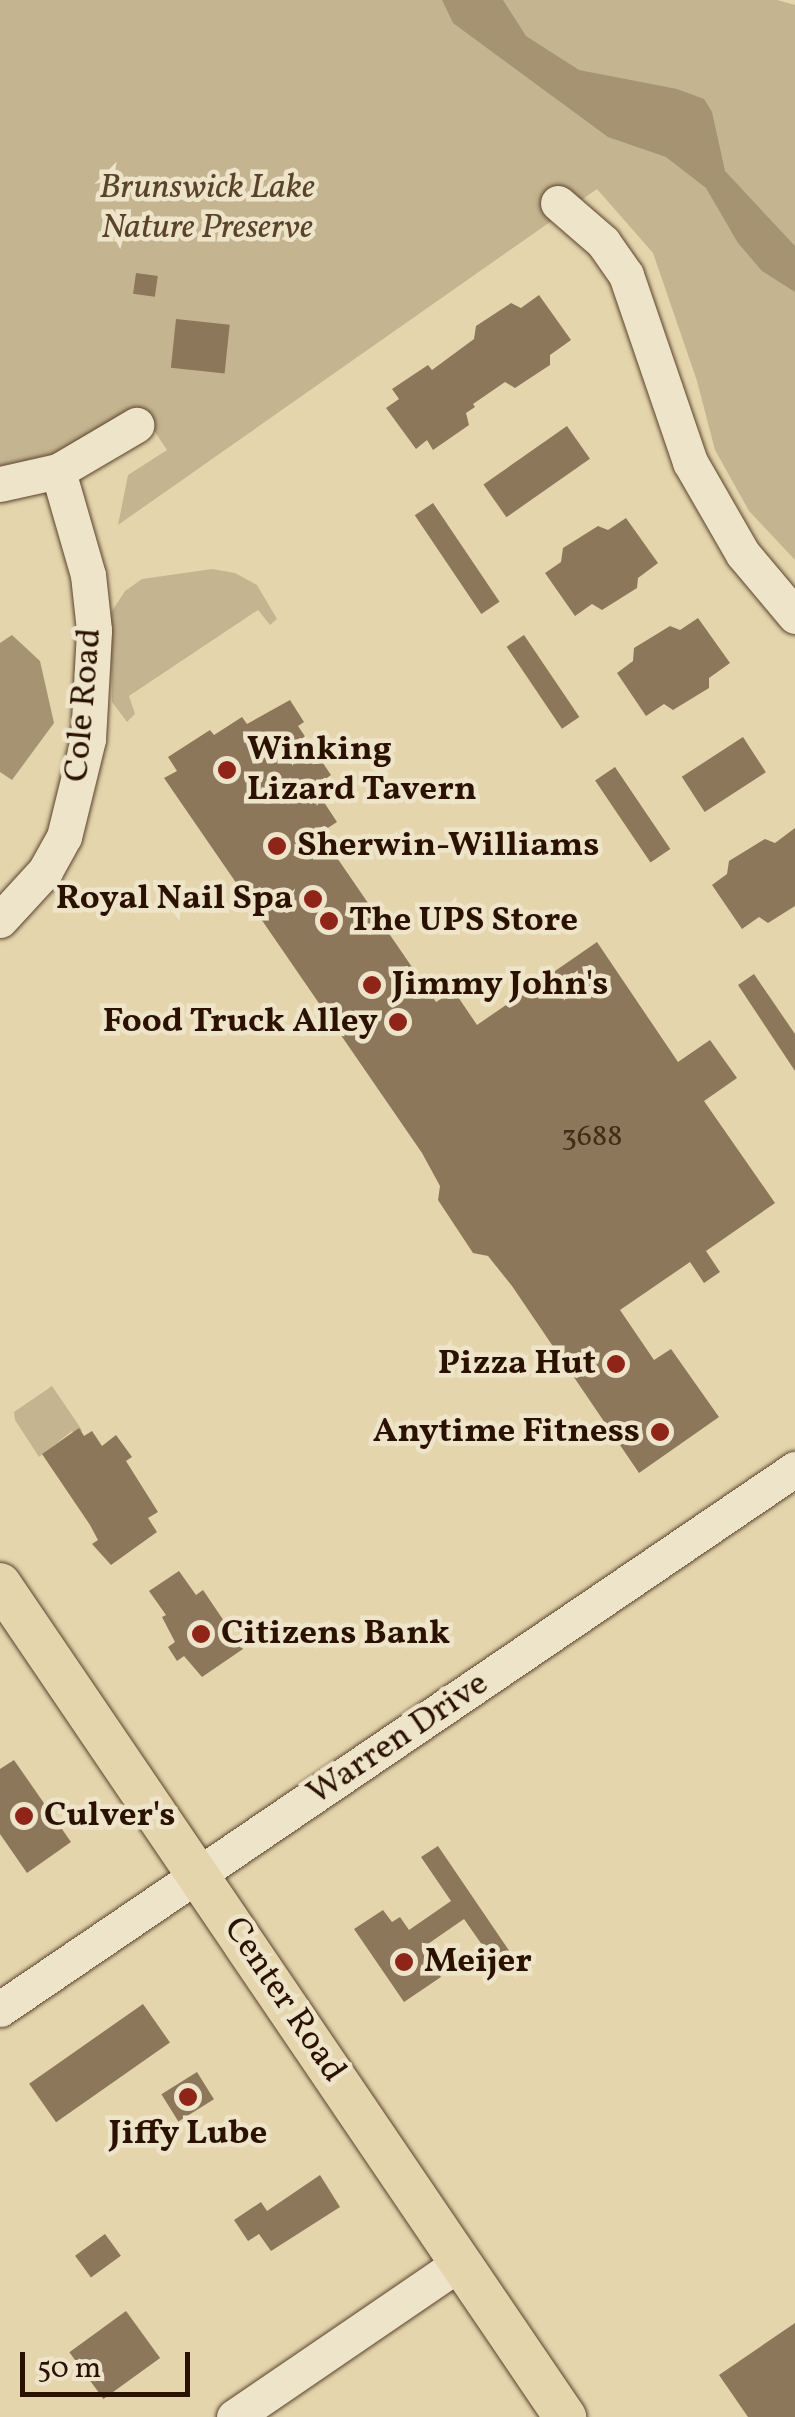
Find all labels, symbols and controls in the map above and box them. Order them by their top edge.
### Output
park label: Brunswick Lake Nature Preserve [99,167,315,249]
street label: Cole Road [56,626,112,784]
place label: Winking Lizard Tavern [247,729,477,811]
marker: Winking Lizard Tavern [216,759,238,781]
place label: Sherwin-Williams [297,825,599,867]
marker: Sherwin-Williams [266,835,288,857]
place label: Royal Nail Spa [56,878,293,920]
marker: Royal Nail Spa [302,888,324,910]
place label: The UPS Store [349,900,578,942]
marker: The UPS Store [318,910,340,932]
place label: Jimmy John's [392,964,609,1006]
marker: Jimmy John's [361,974,383,996]
place label: Food Truck Alley [102,1001,378,1043]
marker: Food Truck Alley [387,1011,409,1033]
house number: 3688 [561,1119,623,1155]
place label: Pizza Hut [438,1343,596,1385]
marker: Pizza Hut [605,1353,627,1375]
place label: Anytime Fitness [373,1411,640,1453]
marker: Anytime Fitness [649,1421,671,1443]
place label: Citizens Bank [221,1613,450,1655]
marker: Citizens Bank [190,1623,212,1645]
street label: Warren Drive [299,1663,497,1815]
place label: Culver's [44,1795,176,1837]
marker: Culver's [13,1805,35,1827]
street label: Center Road [214,1910,354,2090]
place label: Meijer [424,1941,532,1983]
marker: Meijer [393,1951,415,1973]
marker: Jiffy Lube [177,2086,199,2108]
place label: Jiffy Lube [108,2113,268,2155]
scale bar [25,2332,195,2394]
text: 50 m [37,2348,101,2390]

